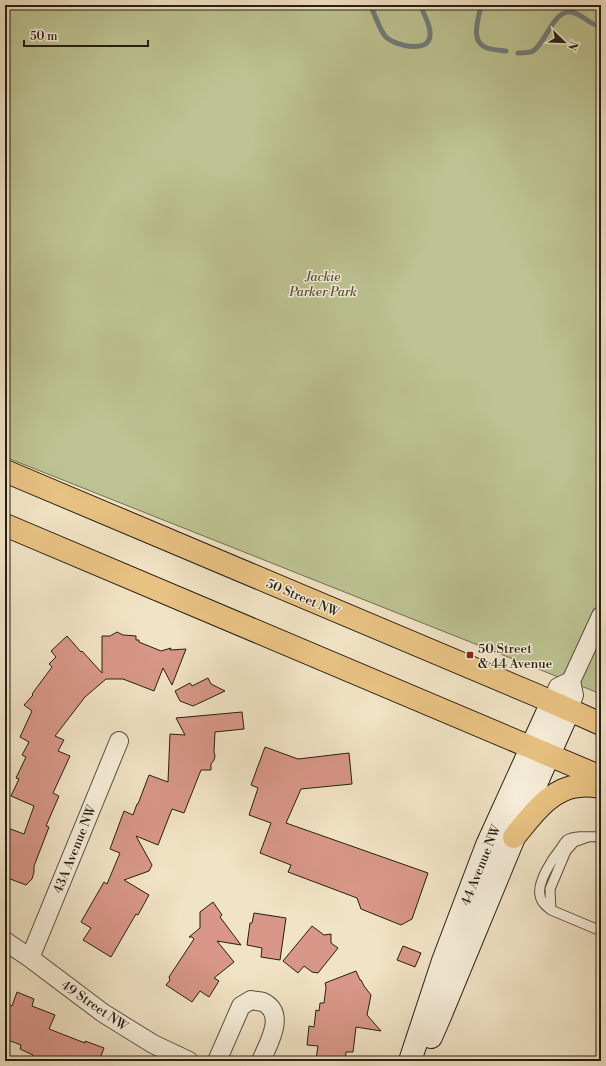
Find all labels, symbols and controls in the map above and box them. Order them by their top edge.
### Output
scale bar [24,22,148,48]
north arrow [544,22,584,62]
text: 50 m [30,29,58,44]
text: N [564,39,580,53]
park label: Jackie Parker Park [288,269,357,300]
street label: 50 Street NW [264,575,343,621]
place label: 50 Street & 44 Avenue [478,641,553,672]
marker: 50 Street & 44 Avenue [465,650,475,660]
street label: 43A Avenue NW [50,802,100,896]
street label: 44 Avenue NW [458,822,505,908]
street label: 49 Street NW [58,977,132,1035]

